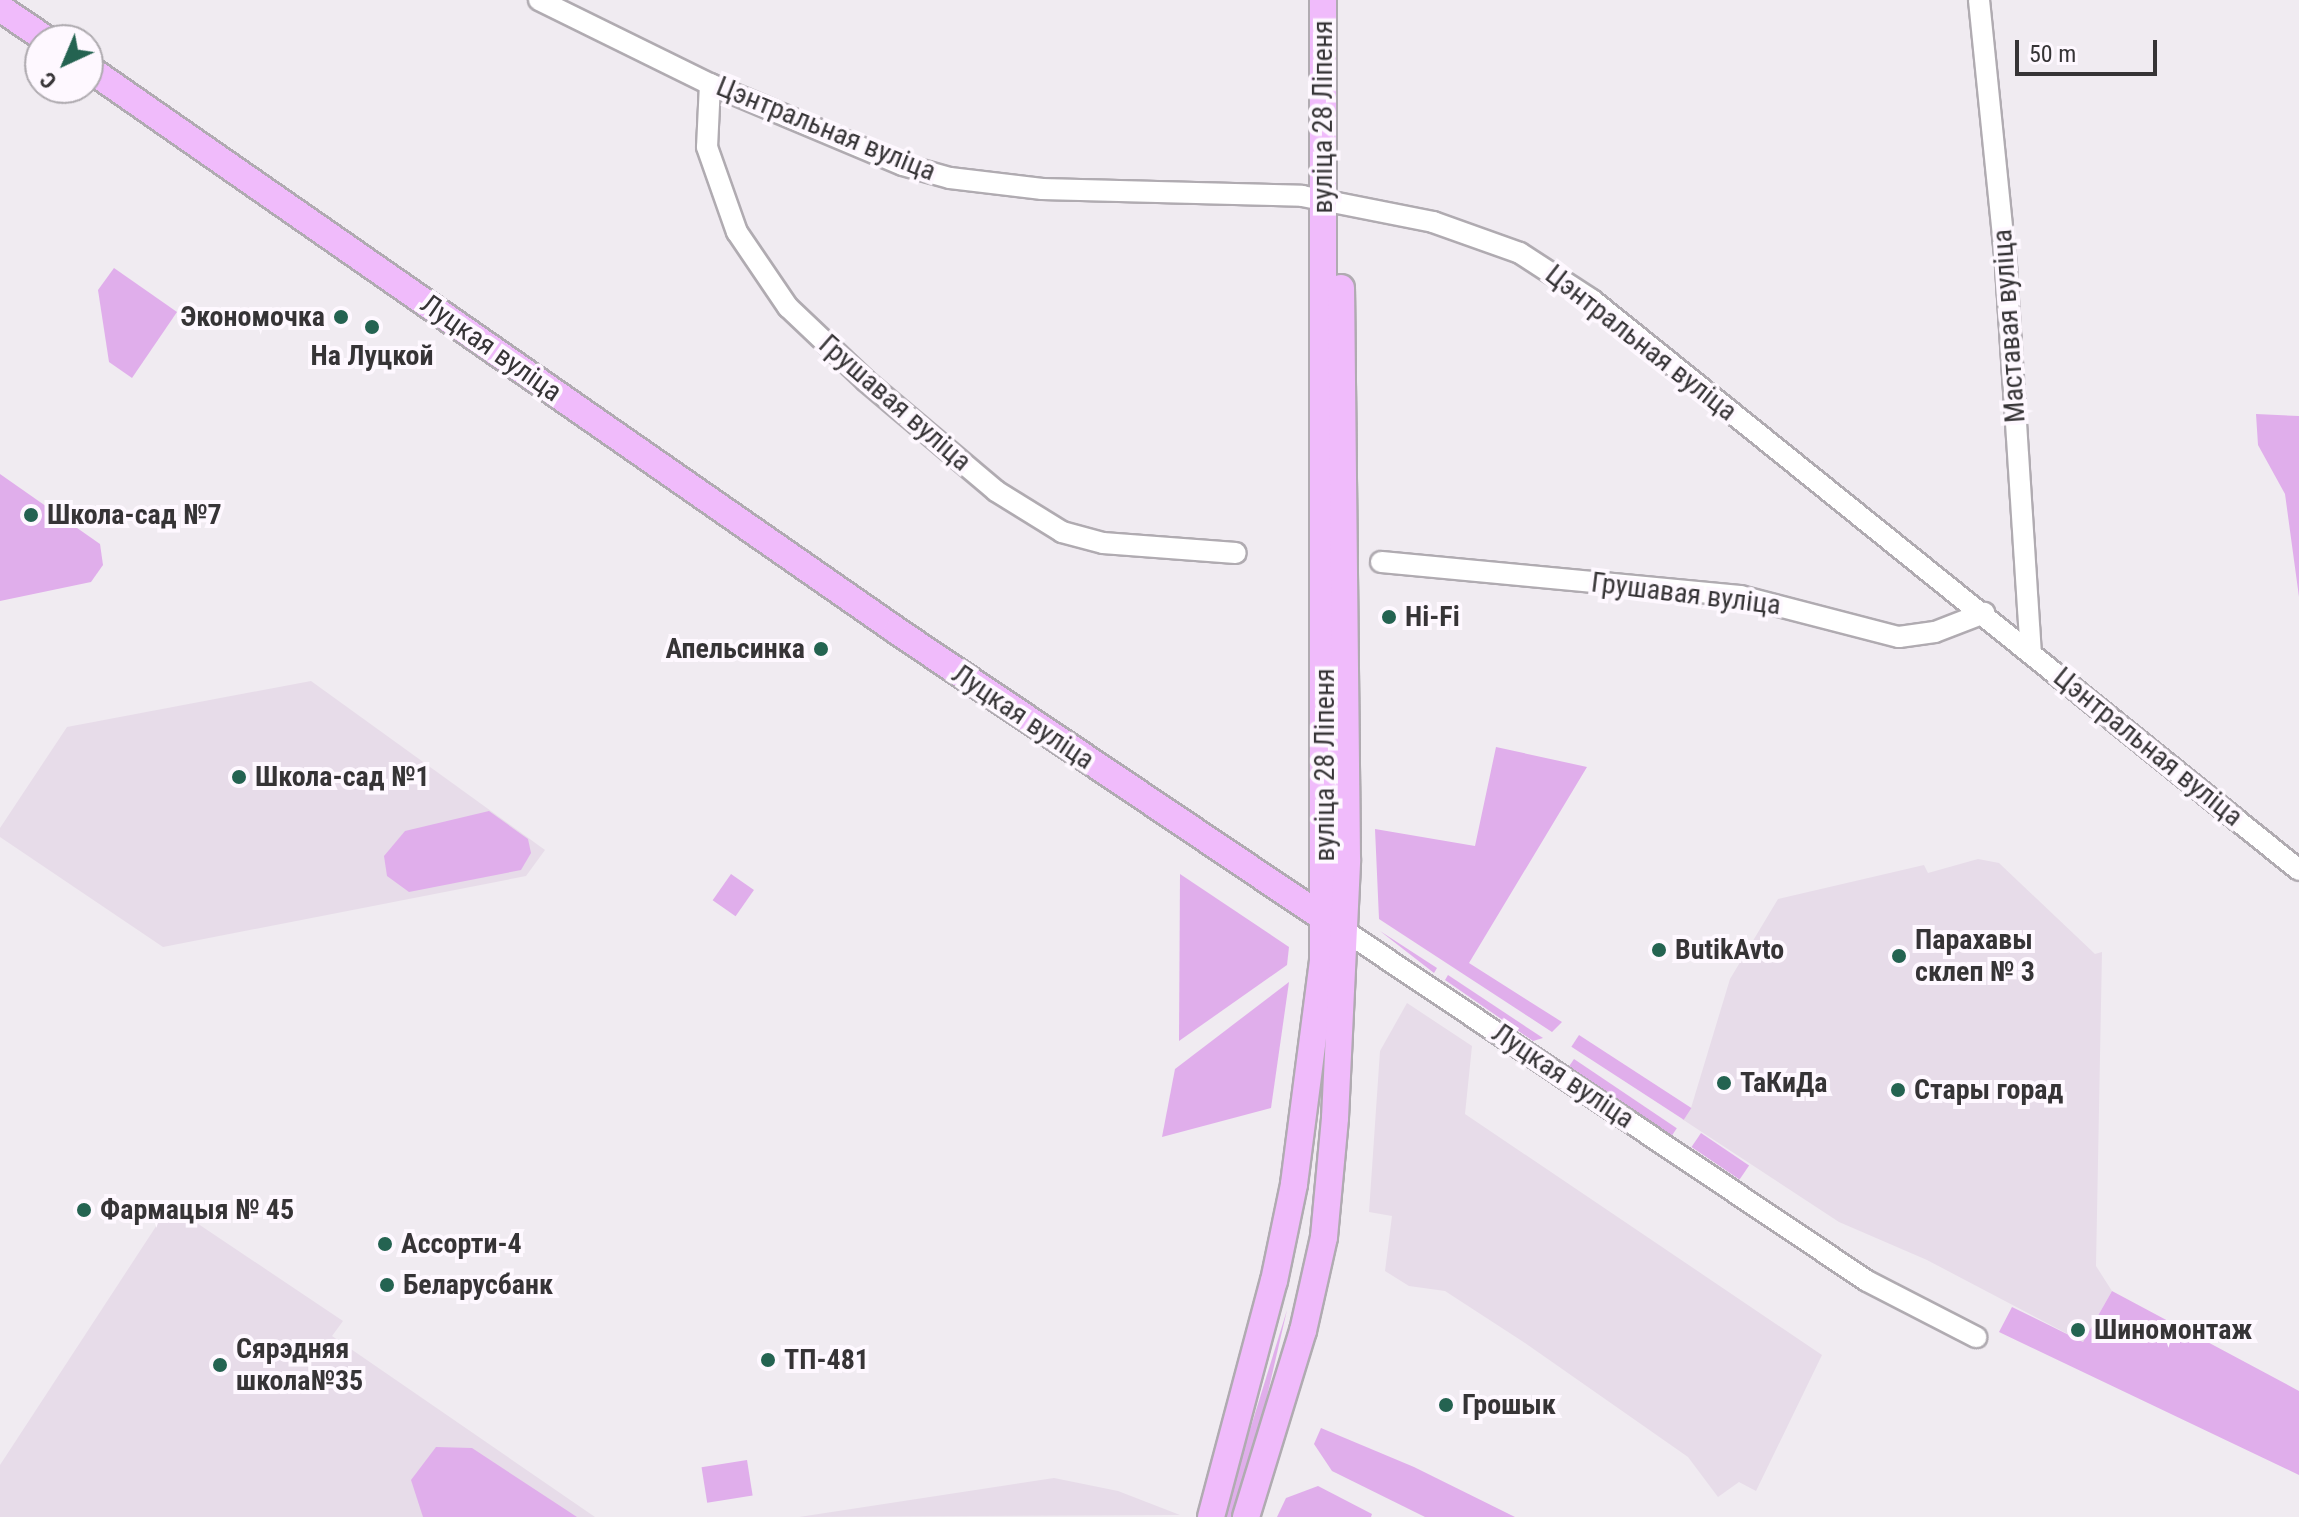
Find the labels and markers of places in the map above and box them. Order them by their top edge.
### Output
place label: Экономочка [180,300,325,334]
marker: Экономочка [332,308,350,326]
marker: На Луцкой [363,318,381,336]
place label: На Луцкой [311,339,433,373]
place label: Школа-сад №7 [47,498,222,532]
marker: Школа-сад №7 [22,506,40,524]
place label: Hi-Fi [1405,600,1460,634]
marker: Hi-Fi [1380,608,1398,626]
place label: Апельсинка [666,632,805,666]
marker: Апельсинка [812,640,830,658]
place label: Школа-сад №1 [255,760,430,794]
marker: Школа-сад №1 [230,768,248,786]
place label: Парахавы склеп № 3 [1915,923,2035,989]
place label: ButikAvto [1675,933,1784,967]
marker: ButikAvto [1650,941,1668,959]
marker: Парахавы склеп № 3 [1890,947,1908,965]
place label: ТаКиДа [1740,1066,1827,1100]
place label: Стары горад [1914,1073,2063,1107]
marker: ТаКиДа [1715,1074,1733,1092]
marker: Стары горад [1889,1081,1907,1099]
place label: Фармацыя № 45 [100,1193,294,1227]
marker: Фармацыя № 45 [75,1201,93,1219]
place label: Ассорти-4 [401,1227,522,1261]
marker: Ассорти-4 [376,1235,394,1253]
place label: Беларусбанк [403,1268,553,1302]
marker: Беларусбанк [378,1276,396,1294]
place label: Шиномонтаж [2094,1313,2252,1347]
marker: Шиномонтаж [2069,1321,2087,1339]
place label: Сярэдняя школа№35 [236,1332,363,1398]
place label: ТП-481 [784,1343,869,1377]
marker: ТП-481 [759,1351,777,1369]
marker: Сярэдняя школа№35 [211,1356,229,1374]
place label: Грошык [1462,1388,1556,1422]
marker: Грошык [1437,1396,1455,1414]

